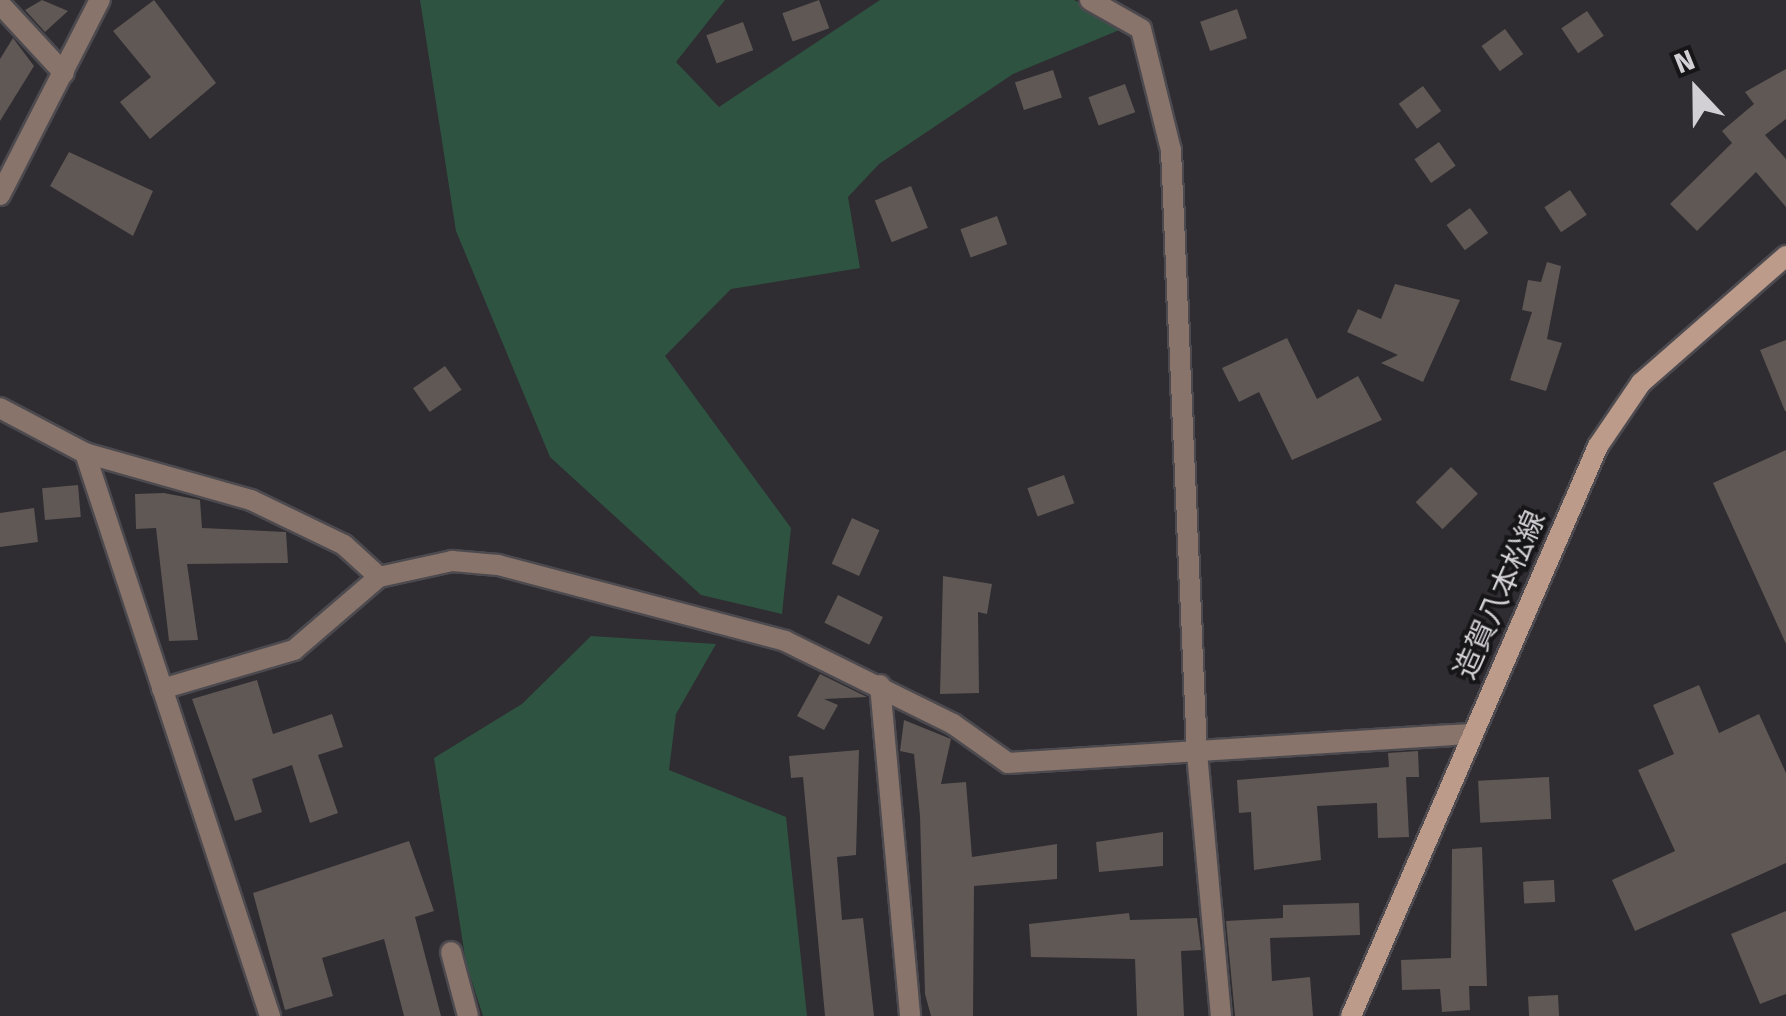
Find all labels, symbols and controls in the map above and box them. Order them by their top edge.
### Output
north arrow [1646,40,1746,140]
text: N [1670,43,1699,81]
street label: 造賀八本松線 [1447,505,1553,685]

